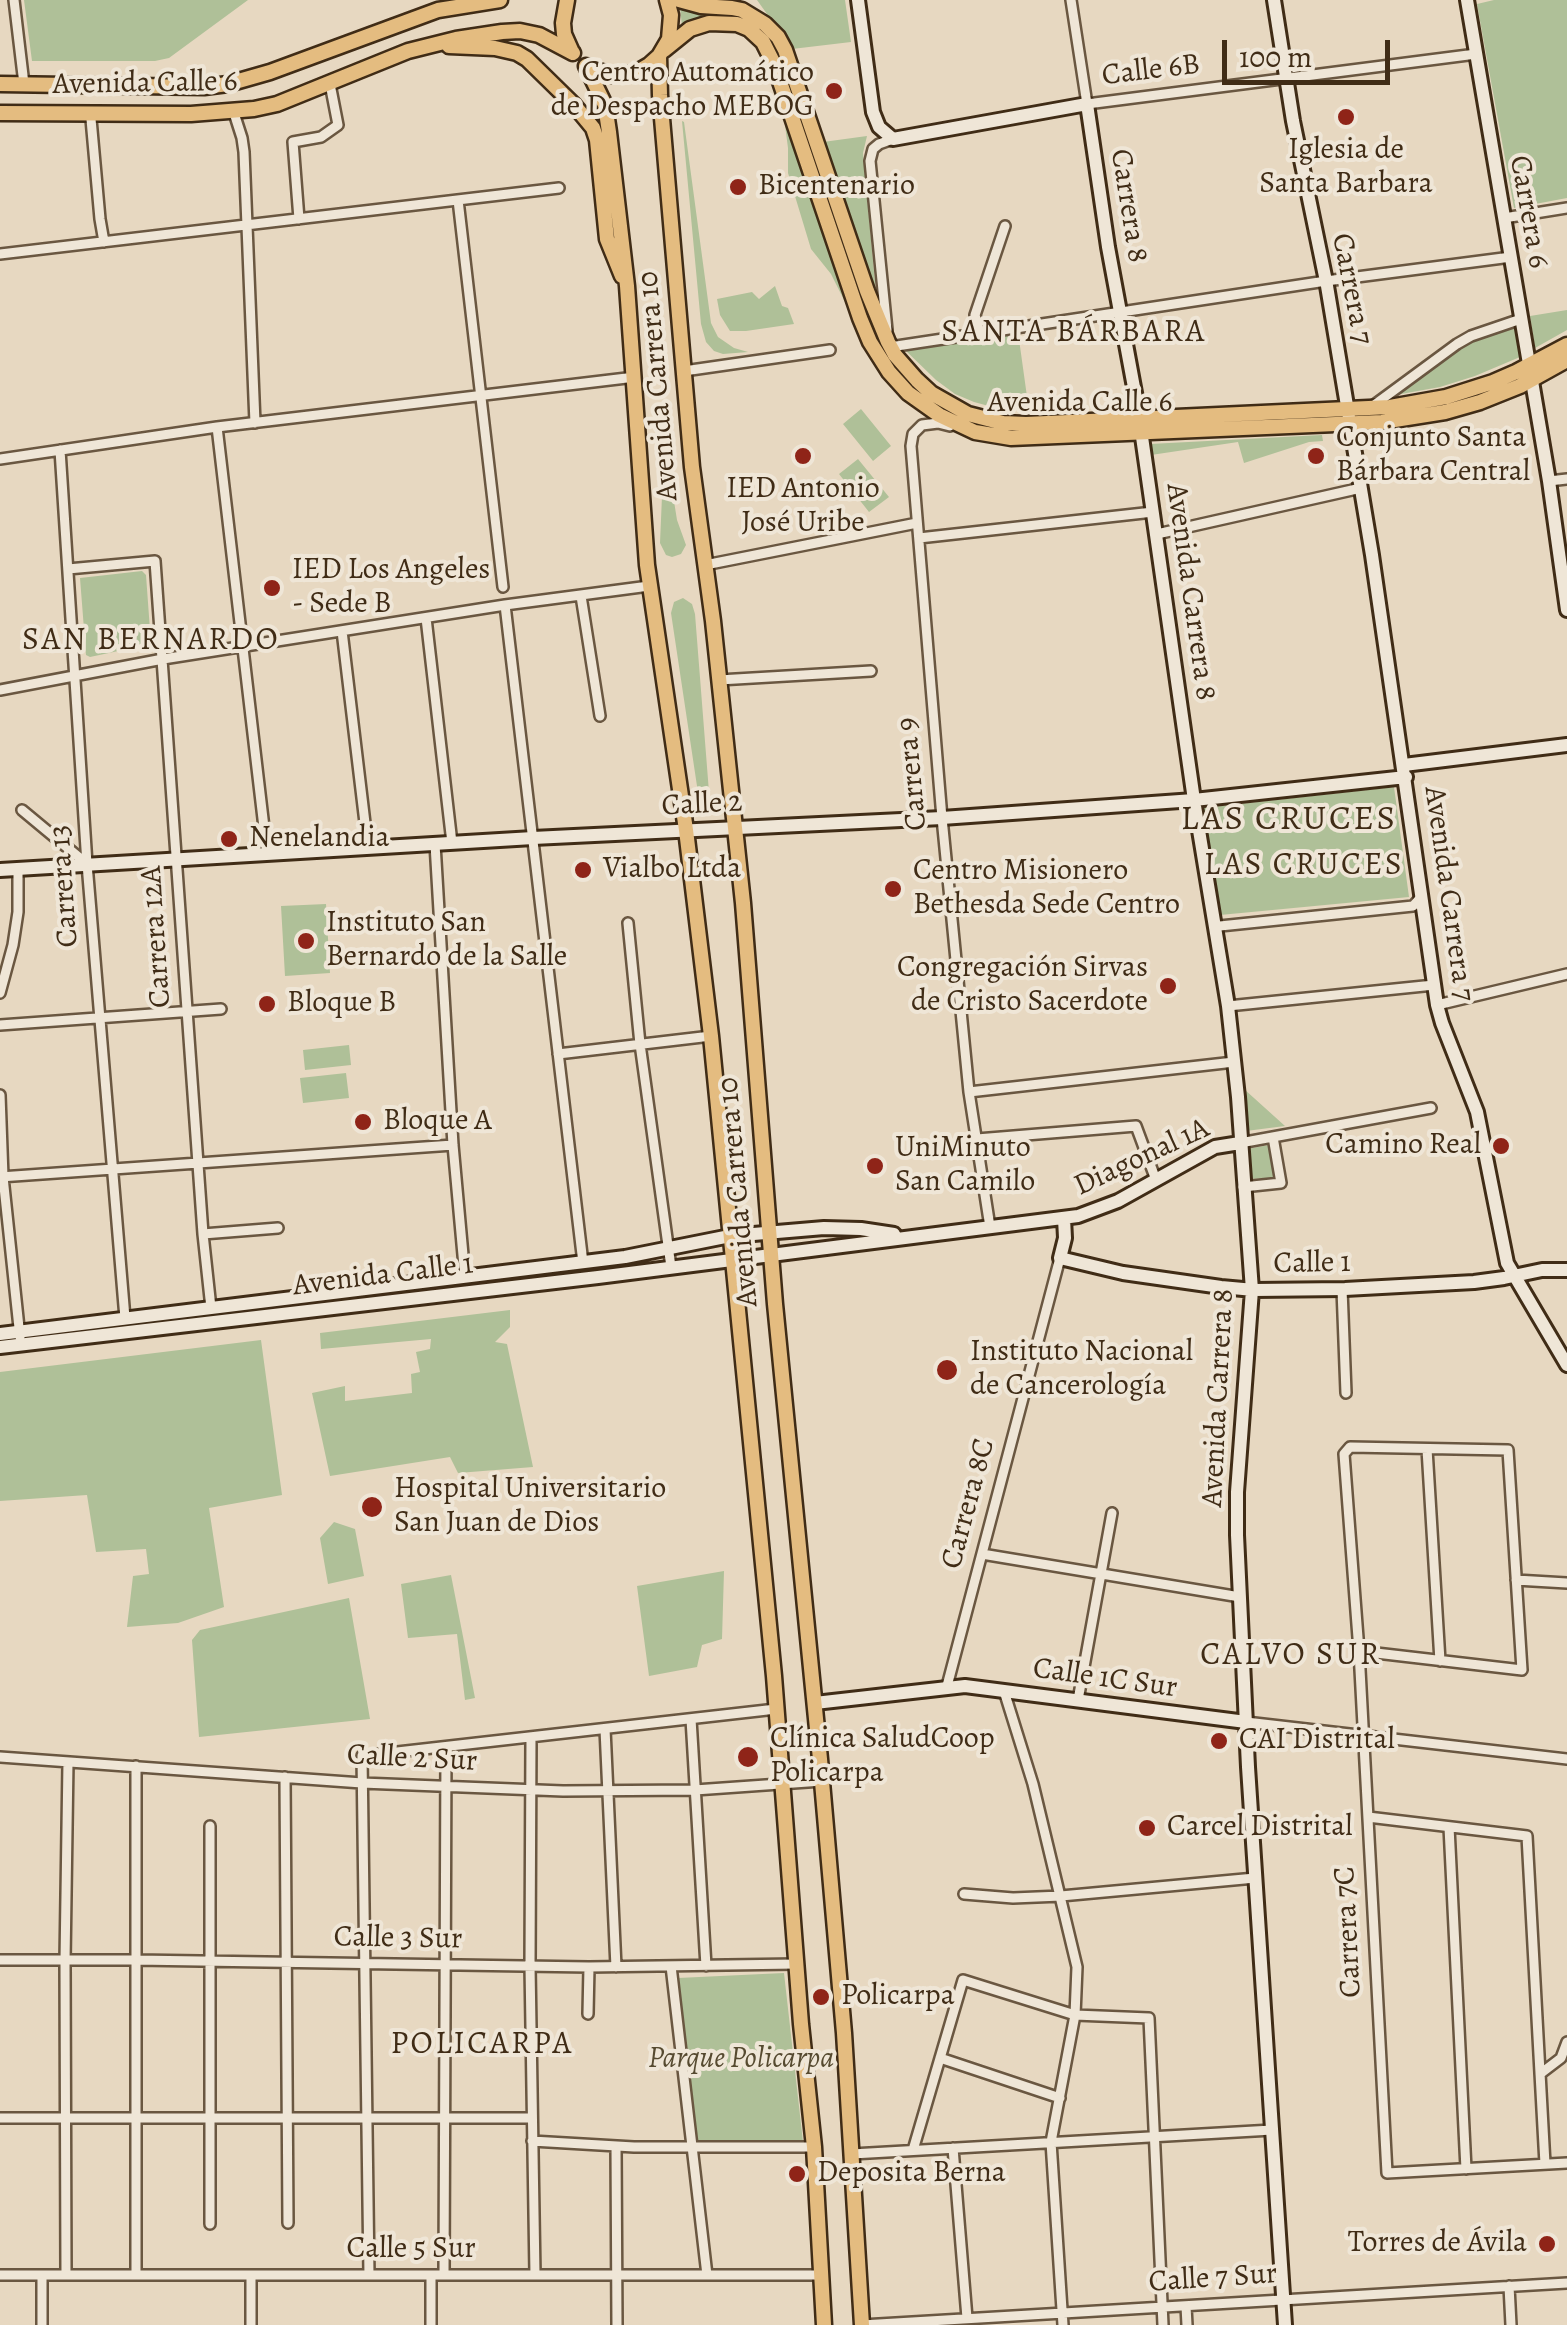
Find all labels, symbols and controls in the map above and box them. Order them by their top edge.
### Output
scale bar [1227,20,1394,82]
text: 100 m [1239,37,1312,77]
street label: Calle 6B [1100,47,1202,95]
place label: Centro Automático de Despacho MEBOG [551,56,814,126]
street label: Avenida Calle 6 [52,64,238,104]
marker: Centro Automático de Despacho MEBOG [823,80,845,102]
marker: Iglesia de Santa Barbara [1335,106,1357,128]
place label: Iglesia de Santa Barbara [1259,133,1433,204]
street label: Carrera 8 [1101,147,1155,265]
street label: Carrera 6 [1500,153,1556,271]
place label: Bicentenario [758,169,915,205]
marker: Bicentenario [727,176,749,198]
street label: Carrera 7 [1323,230,1379,348]
street label: Avenida Carrera 10 [631,270,687,502]
district label: SANTA BÁRBARA [941,314,1207,352]
street label: Avenida Calle 6 [988,386,1172,422]
place label: Conjunto Santa Bárbara Central [1336,421,1530,492]
marker: IED Antonio José Uribe [792,445,814,467]
marker: Conjunto Santa Bárbara Central [1305,445,1327,467]
place label: IED Antonio José Uribe [726,472,880,542]
street label: Avenida Carrera 8 [1157,481,1223,703]
place label: IED Los Angeles - Sede B [292,553,490,624]
marker: IED Los Angeles - Sede B [261,577,283,599]
district label: SAN BERNARDO [22,622,280,660]
street label: Carrera 9 [890,716,936,832]
street label: Avenida Carrera 7 [1415,784,1481,1004]
street label: Calle 2 [661,785,743,825]
district label: LAS CRUCES [1180,799,1398,841]
place label: Nenelandia [249,821,390,857]
street label: Carrera 13 [43,824,87,948]
marker: Nenelandia [218,828,240,850]
district label: LAS CRUCES [1204,847,1404,885]
place label: Vialbo Ltda [603,852,741,888]
place label: Centro Misionero Bethesda Sede Centro [913,854,1180,924]
marker: Vialbo Ltda [572,859,594,881]
street label: Carrera 12A [134,865,180,1009]
marker: Centro Misionero Bethesda Sede Centro [882,878,904,900]
place label: Instituto San Bernardo de la Salle [326,906,567,976]
marker: Instituto San Bernardo de la Salle [295,930,317,952]
place label: Congregación Sirvas de Cristo Sacerdote [897,951,1148,1022]
marker: Congregación Sirvas de Cristo Sacerdote [1157,975,1179,997]
place label: Bloque B [287,986,396,1022]
marker: Bloque B [256,993,278,1015]
street label: Avenida Carrera 10 [711,1076,767,1308]
place label: Bloque A [383,1104,492,1140]
marker: Bloque A [352,1111,374,1133]
street label: Diagonal 1A [1069,1111,1215,1205]
place label: Camino Real [1325,1128,1481,1164]
place label: UniMinuto San Camilo [895,1131,1035,1202]
marker: Camino Real [1490,1135,1512,1157]
marker: UniMinuto San Camilo [864,1155,886,1177]
street label: Calle 1 [1273,1245,1351,1283]
street label: Avenida Calle 1 [291,1247,475,1305]
street label: Avenida Carrera 8 [1195,1288,1243,1508]
place label: Instituto Nacional de Cancerología [970,1335,1193,1406]
marker: Instituto Nacional de Cancerología [934,1357,960,1383]
street label: Carrera 8C [934,1435,1004,1573]
place label: Hospital Universitario San Juan de Dios [394,1472,666,1542]
marker: Hospital Universitario San Juan de Dios [359,1494,385,1520]
district label: CALVO SUR [1200,1637,1382,1675]
street label: Calle 1C Sur [1031,1651,1179,1707]
place label: Clínica SaludCoop Policarpa [770,1722,995,1792]
place label: CAI Distrital [1239,1723,1395,1759]
marker: CAI Distrital [1208,1730,1230,1752]
street label: Calle 2 Sur [346,1738,478,1780]
marker: Clínica SaludCoop Policarpa [735,1744,761,1770]
place label: Carcel Distrital [1167,1810,1353,1846]
marker: Carcel Distrital [1136,1817,1158,1839]
street label: Carrera 7C [1328,1865,1370,1999]
street label: Calle 3 Sur [333,1920,463,1958]
place label: Policarpa [841,1979,955,2015]
marker: Policarpa [810,1986,832,2008]
district label: POLICARPA [390,2026,574,2064]
park label: Parque Policarpa [648,2042,834,2078]
place label: Deposita Berna [817,2156,1006,2192]
marker: Deposita Berna [786,2163,808,2185]
place label: Torres de Ávila [1348,2226,1527,2262]
street label: Calle 5 Sur [346,2232,476,2268]
marker: Torres de Ávila [1536,2233,1558,2255]
street label: Calle 7 Sur [1147,2257,1279,2301]

